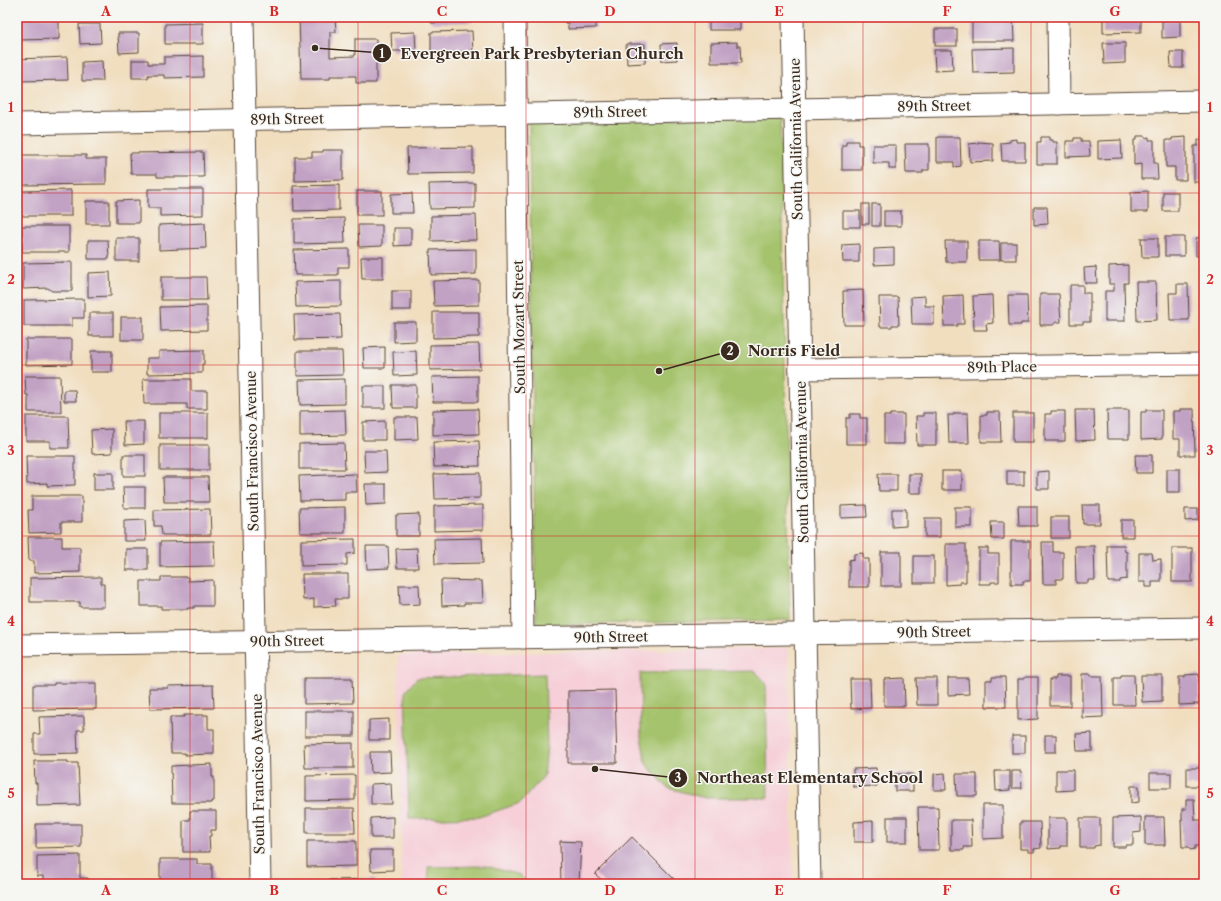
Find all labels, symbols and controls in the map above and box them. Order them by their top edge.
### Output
text: A [100,3,112,19]
text: B [269,3,279,19]
text: C [437,3,447,19]
text: D [604,3,616,19]
text: E [774,3,784,19]
text: F [943,3,952,19]
text: G [1109,3,1121,19]
callout: Evergreen Park Presbyterian Church [372,40,692,67]
text: Evergreen Park Presbyterian Church [400,44,684,63]
text: 1 [379,46,385,61]
street label: South California Avenue [786,58,806,220]
street label: 89th Street [897,96,971,116]
text: 1 [8,99,14,115]
text: 1 [1207,99,1213,115]
street label: 89th Street [573,102,647,122]
street label: 89th Street [250,109,324,129]
street label: South Mozart Street [509,260,529,394]
text: 2 [7,271,15,287]
text: 2 [1206,271,1214,287]
callout: Norris Field [720,337,849,364]
text: Norris Field [748,341,840,360]
text: 2 [726,343,734,358]
street label: 89th Place [967,357,1037,377]
street label: South Francisco Avenue [242,370,262,531]
street label: South California Avenue [792,381,812,543]
text: 3 [7,442,15,458]
text: 3 [1206,442,1214,458]
text: 4 [7,613,15,629]
text: 4 [1206,613,1214,629]
street label: 90th Street [897,622,971,642]
street label: 90th Street [574,627,648,647]
street label: 90th Street [250,631,324,651]
street label: South Francisco Avenue [248,693,268,854]
callout: Northeast Elementary School [668,764,931,791]
text: Northeast Elementary School [697,768,923,787]
text: 3 [675,770,682,785]
text: 5 [7,785,15,801]
text: 5 [1206,785,1214,801]
text: A [100,882,112,898]
text: B [269,882,279,898]
text: C [437,882,447,898]
text: D [604,882,616,898]
text: E [774,882,784,898]
text: F [943,882,952,898]
text: G [1109,882,1121,898]

